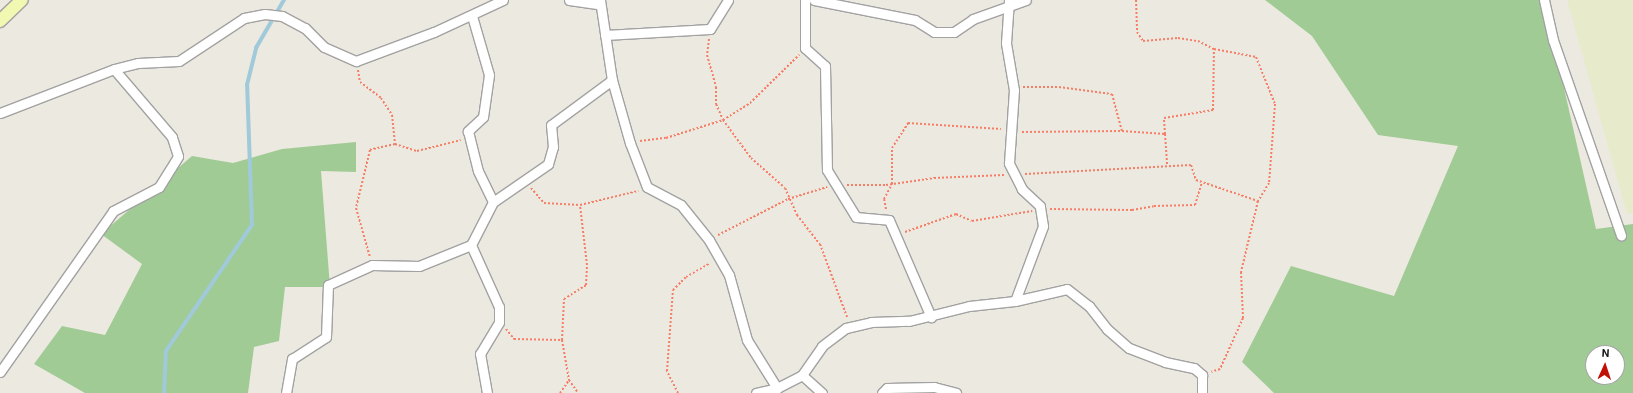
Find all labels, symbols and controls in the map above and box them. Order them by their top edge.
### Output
north arrow [1585,345,1625,385]
text: N [1601,347,1610,360]

